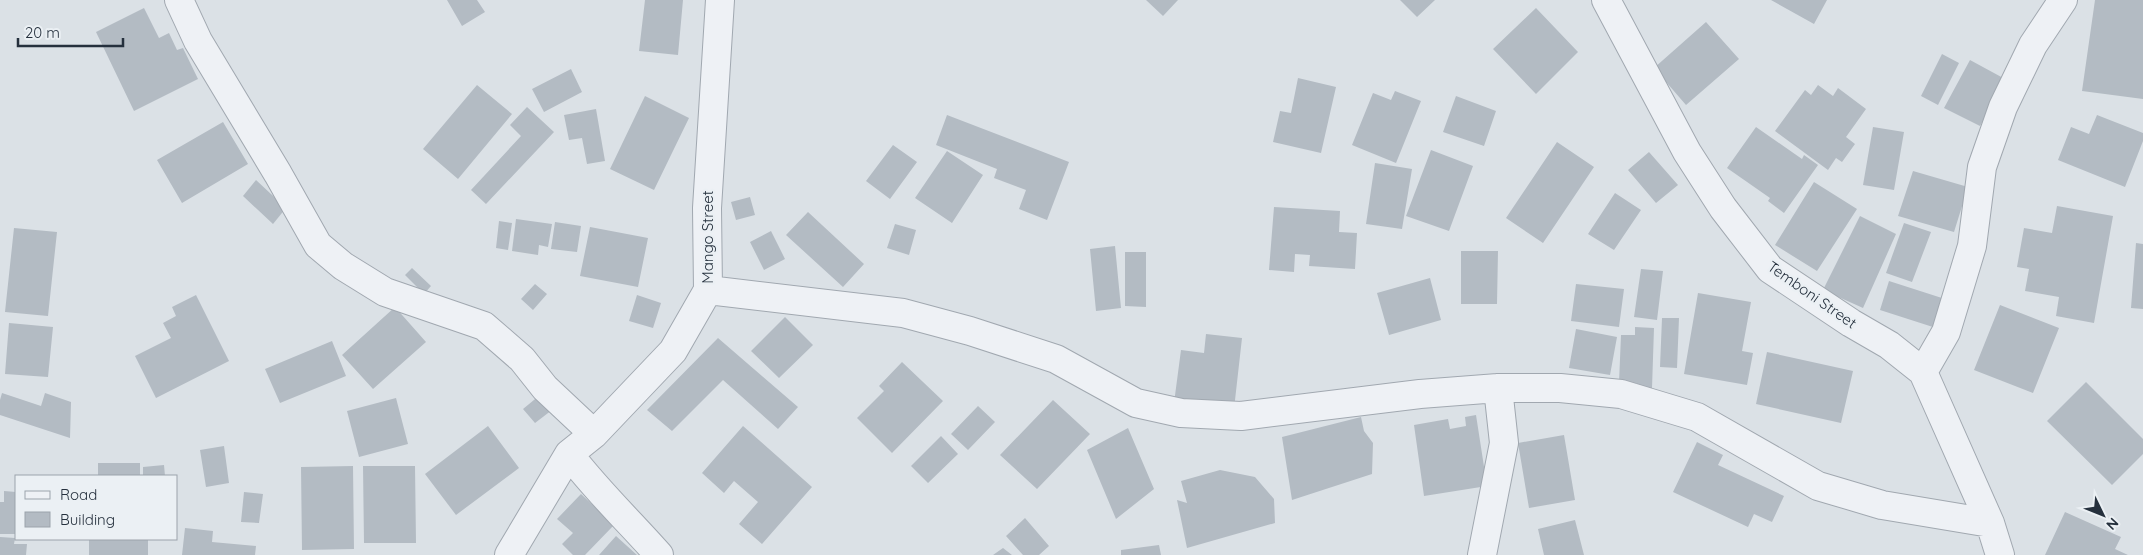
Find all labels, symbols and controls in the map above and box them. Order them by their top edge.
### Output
scale bar [18,15,122,47]
text: 20 m [25,23,60,42]
street label: Mango Street [698,190,717,284]
street label: Temboni Street [1764,257,1861,332]
legend [15,475,178,540]
text: Road [60,485,97,504]
north arrow [2078,490,2128,540]
text: Building [60,510,115,529]
text: N [2102,514,2123,534]

